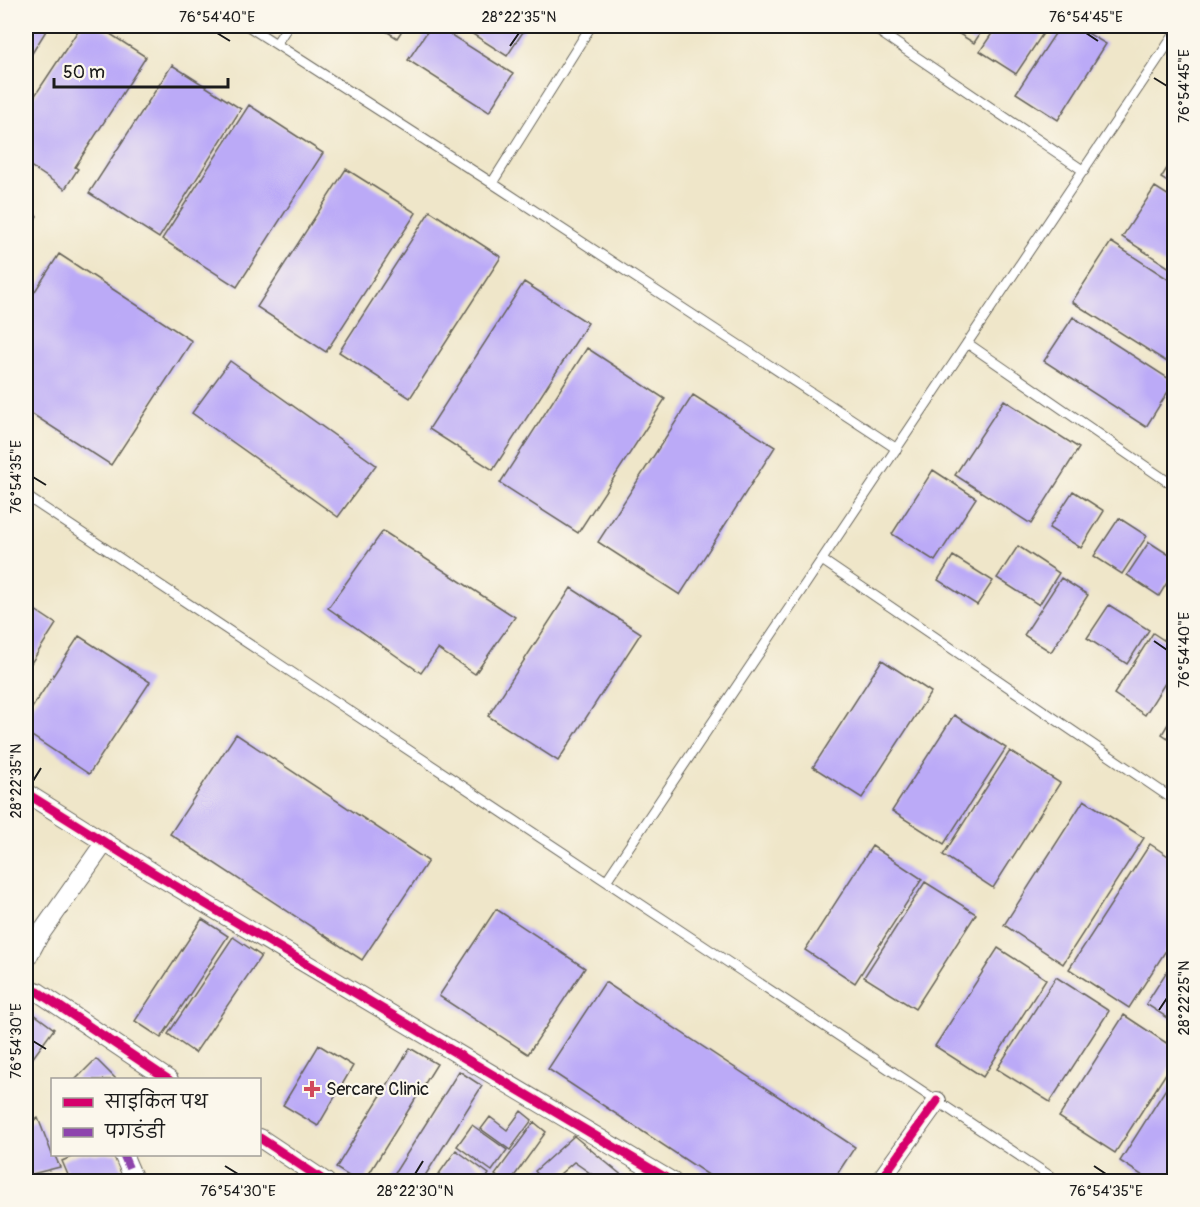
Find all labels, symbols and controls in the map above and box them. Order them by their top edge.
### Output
text: 76°54'40"E [179,8,255,27]
text: 28°22'35"N [482,8,557,27]
text: 76°54'45"E [1049,8,1123,27]
text: 76°54'45"E [1175,49,1194,123]
scale bar [54,51,228,89]
text: 50 m [63,61,105,84]
text: 76°54'35"E [7,440,26,514]
text: 76°54'40"E [1175,612,1194,688]
text: 28°22'35"N [7,744,26,819]
text: 28°22'25"N [1175,960,1194,1036]
text: 76°54'30"E [7,1003,26,1079]
legend [51,1078,261,1156]
place label: Sercare Clinic [326,1078,429,1101]
marker: Sercare Clinic [303,1080,321,1098]
text: साइकिल पथ [104,1088,209,1114]
text: पगडंडी [104,1118,165,1144]
text: 76°54'30"E [200,1182,276,1201]
text: 28°22'30"N [376,1182,454,1201]
text: 76°54'35"E [1069,1182,1143,1201]

